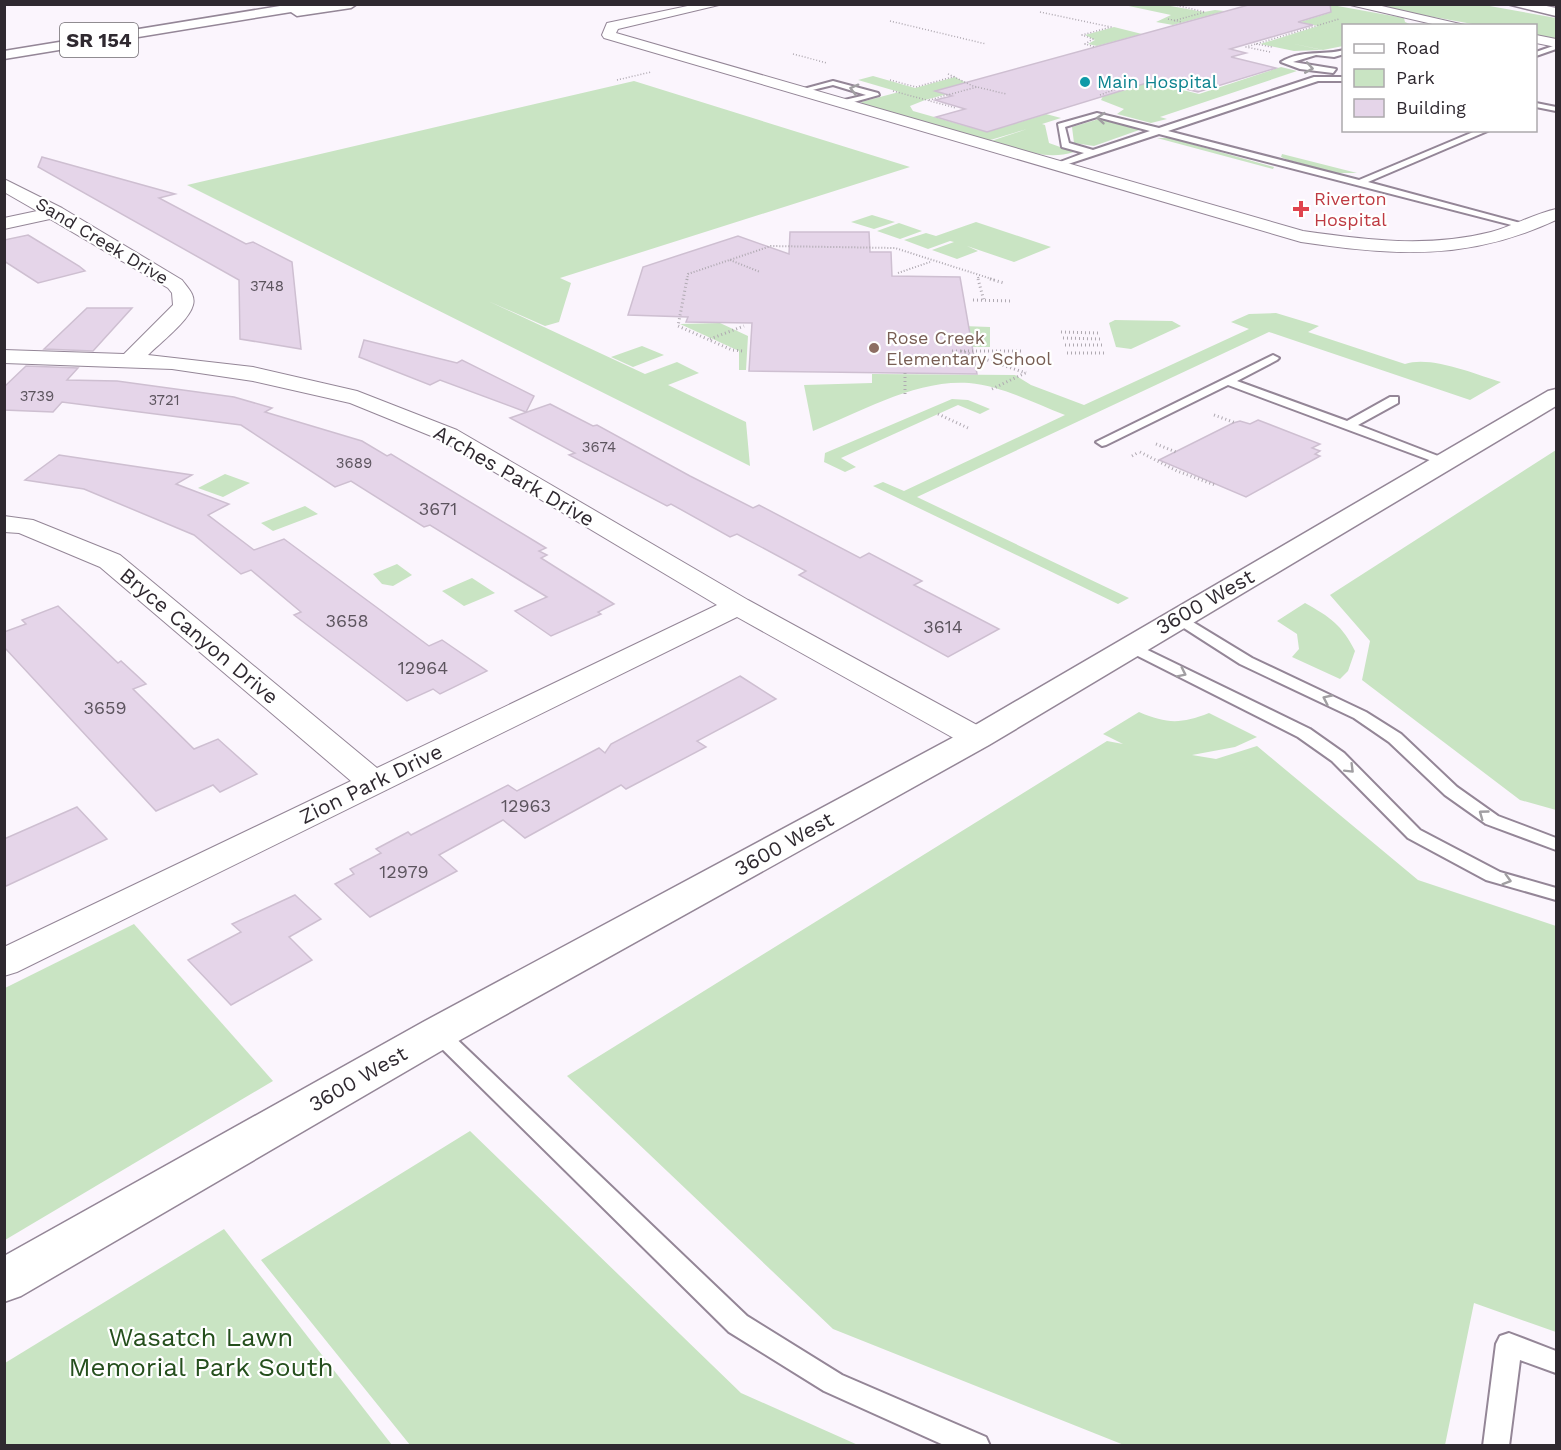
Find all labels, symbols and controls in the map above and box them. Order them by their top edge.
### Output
road number: SR 154 [60,23,138,57]
legend [1342,24,1537,132]
text: Road [1396,37,1440,58]
one-way arrow [1304,61,1314,74]
text: Park [1396,67,1435,88]
place label: Main Hospital [1097,71,1218,92]
marker: Main Hospital [1078,75,1092,89]
one-way arrow [849,84,860,96]
text: Building [1396,97,1466,118]
one-way arrow [1096,112,1106,125]
place label: Riverton Hospital [1314,188,1387,230]
street label: Sand Creek Drive [32,193,172,288]
marker: Riverton Hospital [1292,200,1310,218]
house number: 3748 [250,277,284,295]
place label: Rose Creek Elementary School [886,327,1052,369]
marker: Rose Creek Elementary School [867,341,881,355]
house number: 3739 [20,387,54,405]
house number: 3721 [148,391,180,409]
street label: Arches Park Drive [429,419,599,532]
house number: 3674 [582,438,616,456]
house number: 3689 [336,454,372,472]
house number: 3671 [419,498,457,519]
street label: Bryce Canyon Drive [115,562,284,709]
street label: 3600 West [1151,563,1258,640]
house number: 3658 [325,610,369,631]
house number: 3614 [923,616,963,637]
house number: 12964 [398,657,448,678]
one-way arrow [1175,665,1186,677]
one-way arrow [1323,695,1334,707]
house number: 3659 [83,697,127,718]
street label: Zion Park Drive [295,738,446,829]
one-way arrow [1342,762,1353,773]
house number: 12963 [501,795,551,816]
street label: 3600 West [730,806,838,881]
one-way arrow [1479,810,1490,821]
house number: 12979 [379,861,429,882]
one-way arrow [1501,873,1512,885]
street label: 3600 West [304,1040,411,1117]
park label: Wasatch Lawn Memorial Park South [68,1322,334,1382]

